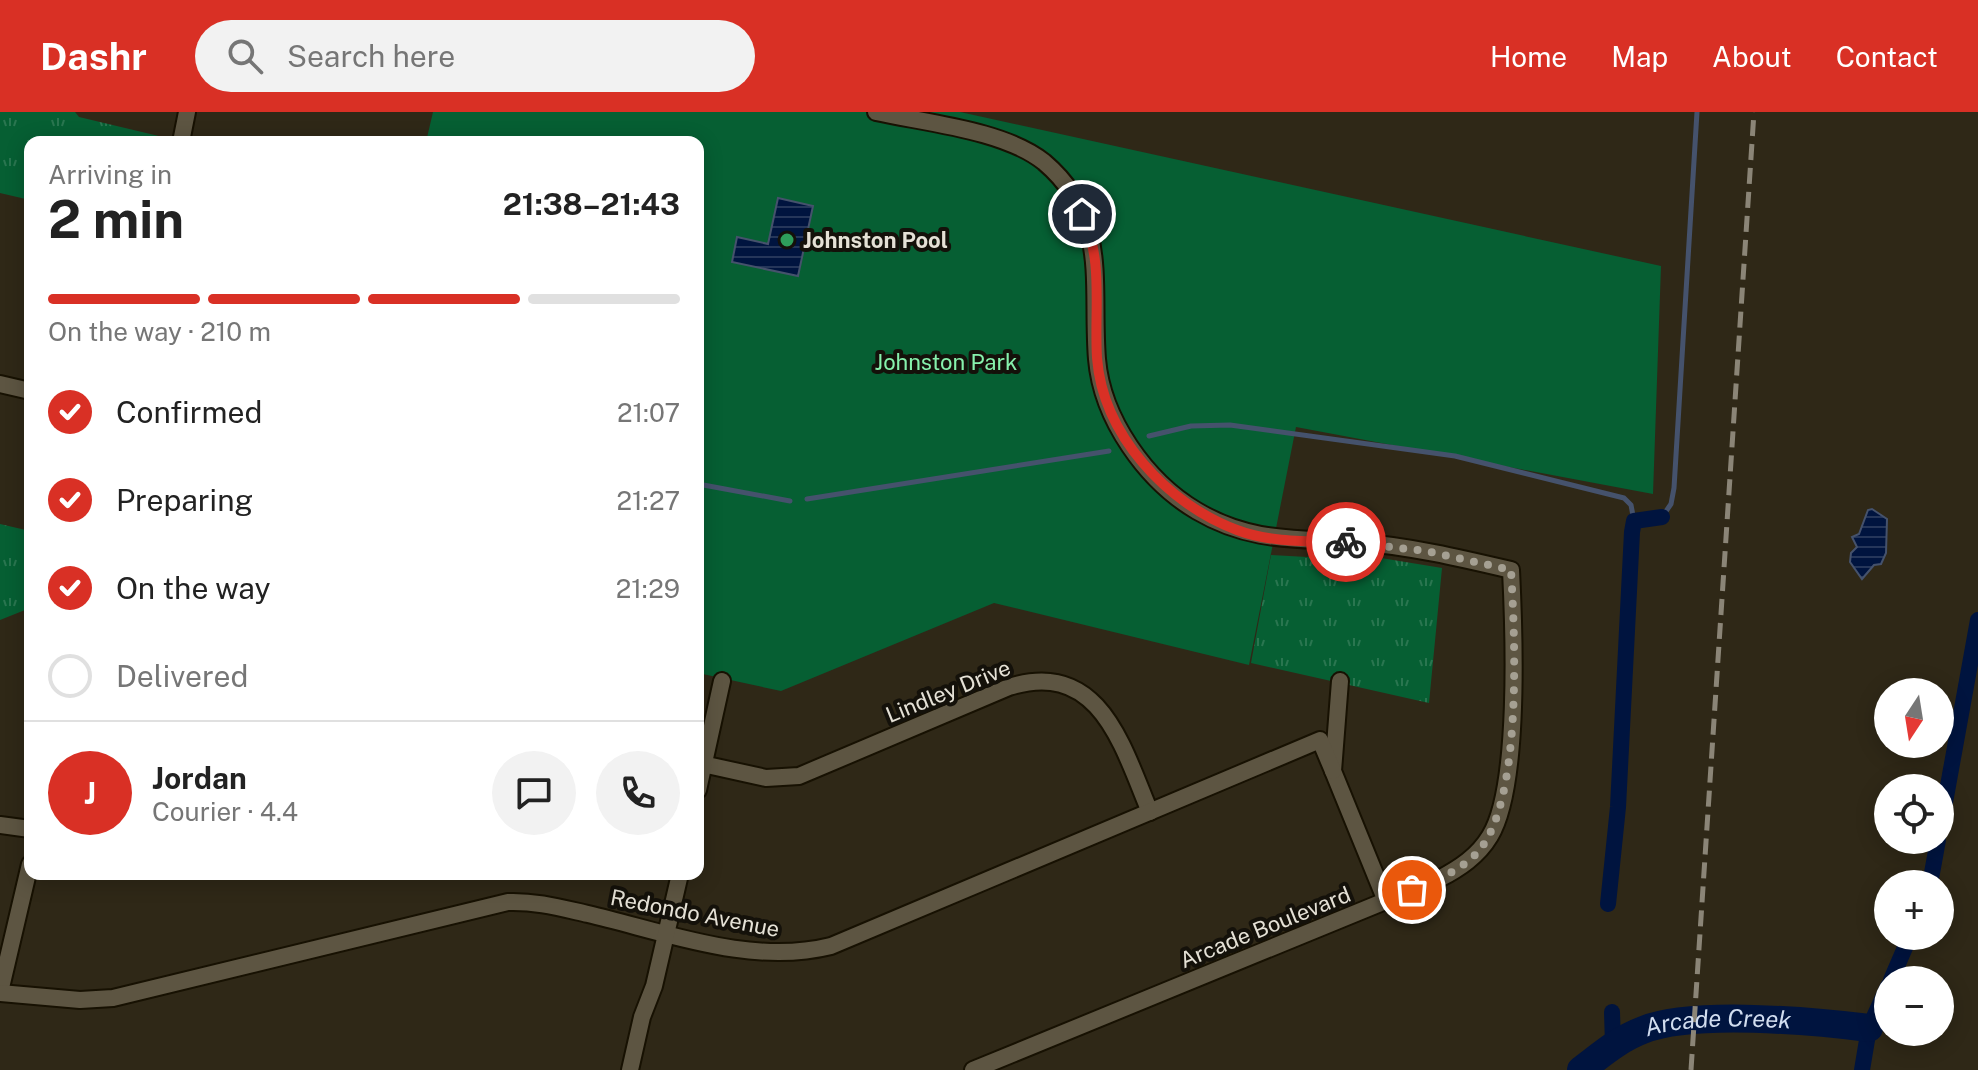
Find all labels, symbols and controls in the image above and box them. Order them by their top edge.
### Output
search box [195,20,755,92]
text: Dashr [40,34,147,79]
icon: search [223,34,267,78]
text: Search here [287,38,455,74]
text: Home [1490,40,1567,73]
text: Map [1611,40,1668,73]
text: About [1712,40,1792,73]
text: Contact [1836,40,1938,73]
text: Arriving in [48,159,172,190]
pin [1048,180,1116,248]
text: 21:38–21:43 [503,186,680,222]
text: 2 min [48,189,184,250]
icon: home [1060,192,1104,236]
place label: Johnston Pool [803,227,948,253]
marker: Johnston Pool [778,231,796,249]
text: On the way · 210 m [48,316,271,347]
park label: Johnston Park [875,349,1017,375]
icon: check [48,390,92,434]
text: Confirmed [116,394,262,430]
text: 21:07 [617,397,680,428]
icon: check [48,478,92,522]
text: Preparing [116,482,253,518]
text: 21:27 [616,485,680,516]
courier [1306,502,1386,582]
icon: bike [1324,520,1368,564]
icon: check [48,566,92,610]
text: On the way [116,570,270,606]
text: 21:29 [616,573,680,604]
street label: Lindley Drive [882,654,1014,728]
text: Delivered [116,658,248,694]
north arrow [1874,678,1954,758]
map controls [1874,678,1954,1046]
button: chat [492,751,576,835]
button: phone [596,751,680,835]
text: Jordan [152,760,247,796]
button: locate [1874,774,1954,854]
text: J [84,775,96,811]
text: Courier · 4.4 [152,796,298,827]
pin [1378,856,1446,924]
icon: bag [1390,868,1434,912]
button: + [1874,870,1954,950]
street label: Arcade Boulevard [1176,881,1354,973]
street label: Redondo Avenue [608,884,782,942]
button: − [1874,966,1954,1046]
water label: Arcade Creek [1641,1004,1792,1041]

